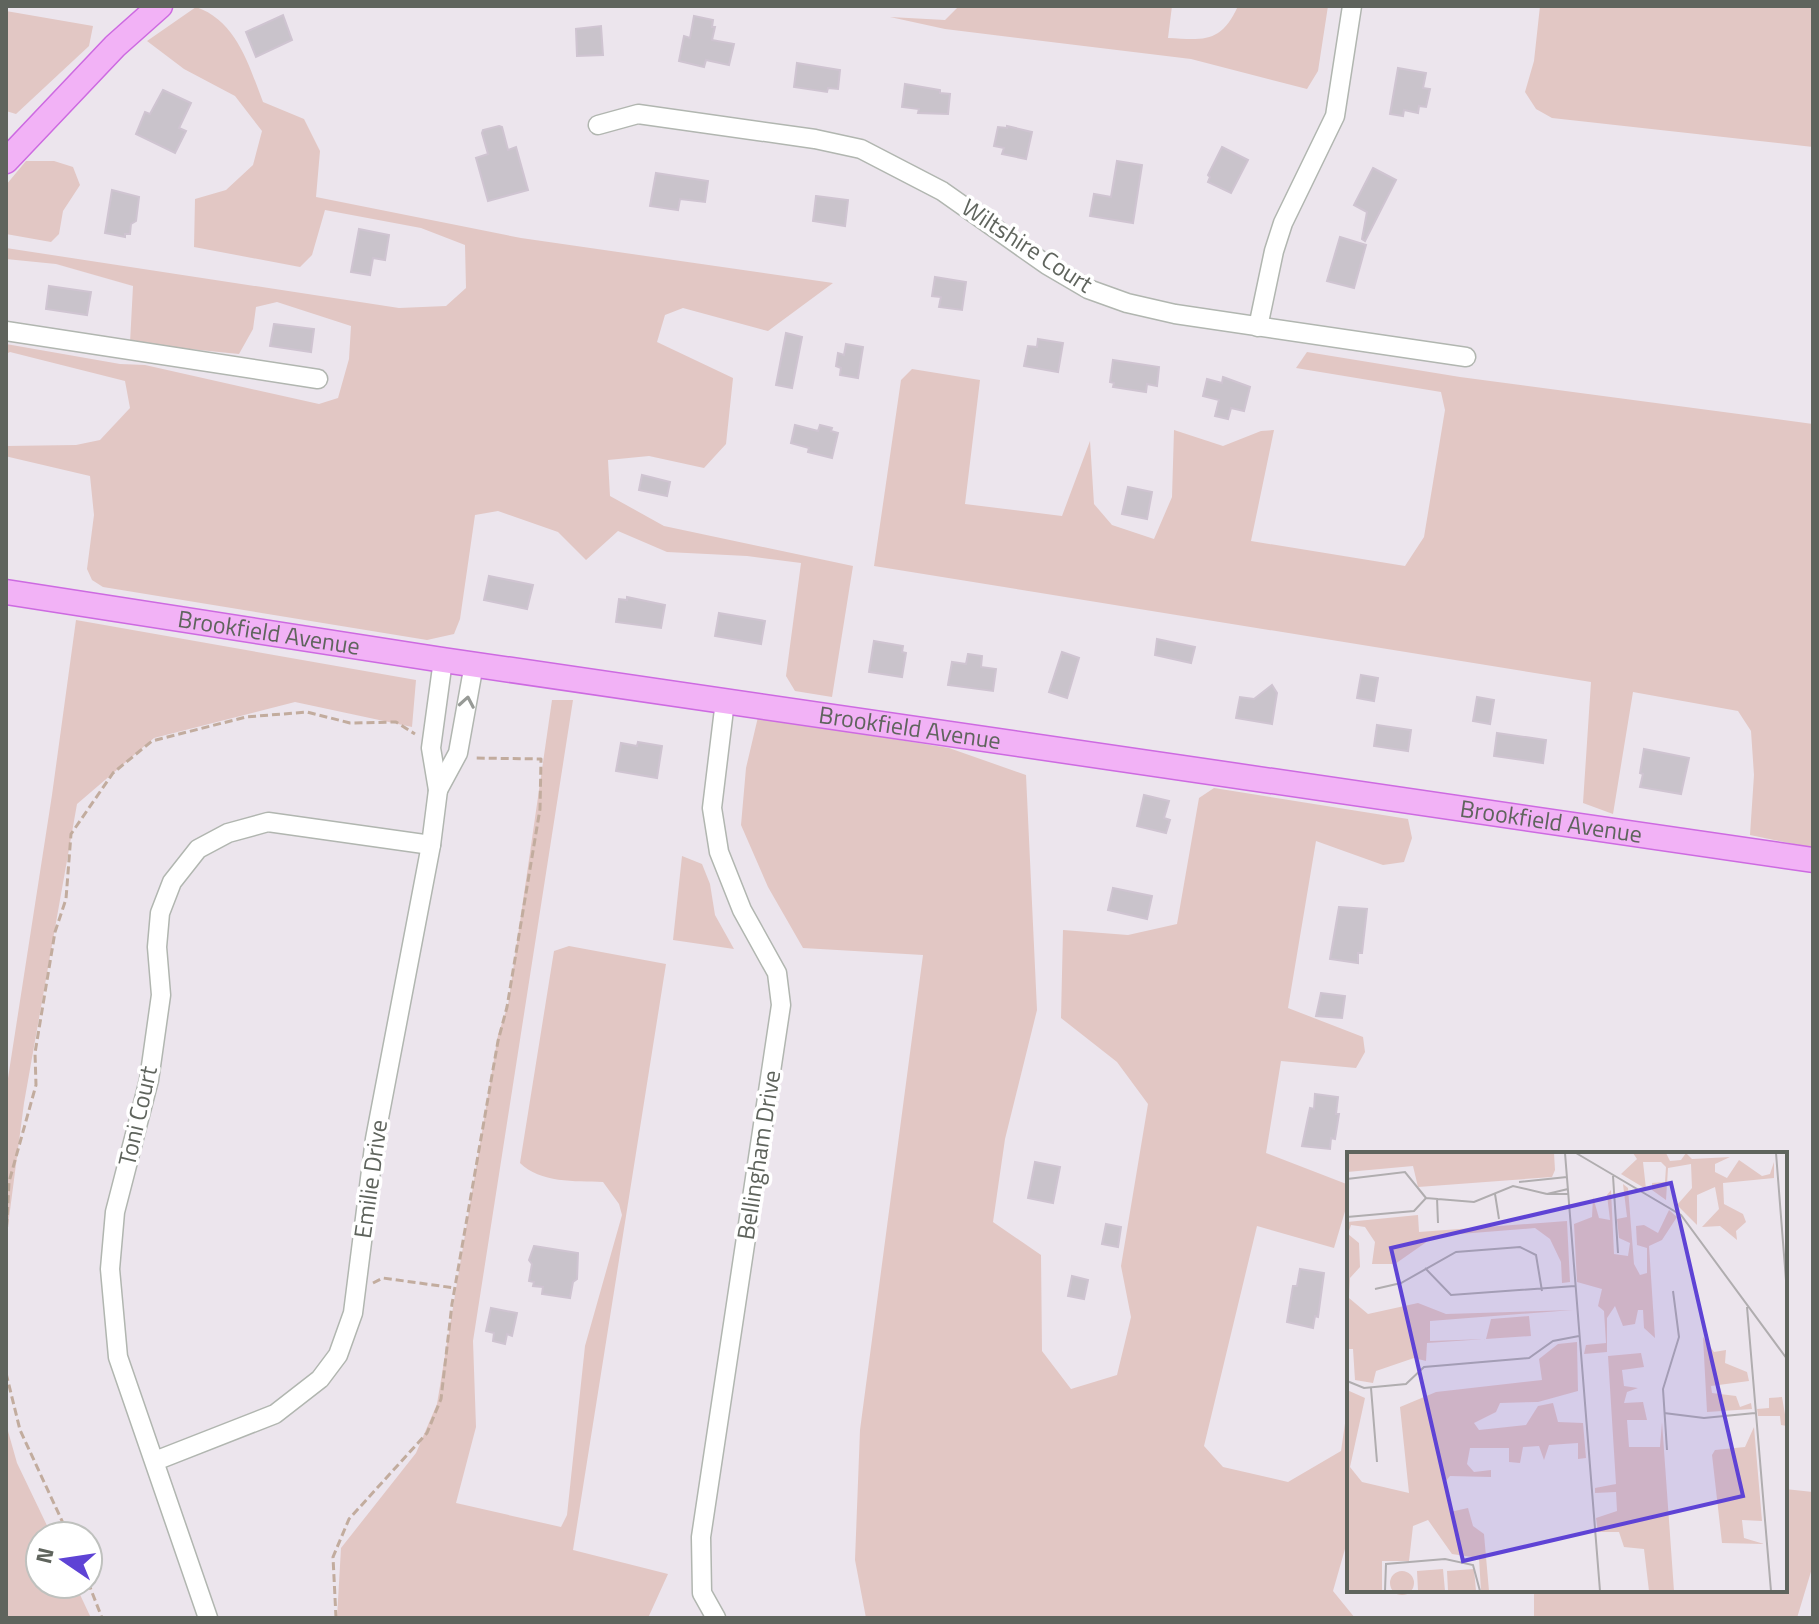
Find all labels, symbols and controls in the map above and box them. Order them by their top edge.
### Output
street label: Wiltshire Court [955,189,1101,301]
street label: Brookfield Avenue [175,600,363,664]
one-way arrow [458,695,475,709]
street label: Brookfield Avenue [816,696,1003,758]
street label: Brookfield Avenue [1458,790,1645,852]
street label: Toni Court [108,1062,166,1169]
street label: Bellingham Drive [727,1067,789,1242]
street label: Emilie Drive [344,1117,396,1240]
inset map [1347,1152,1787,1592]
north arrow [24,1520,104,1600]
text: N [26,1544,63,1567]

